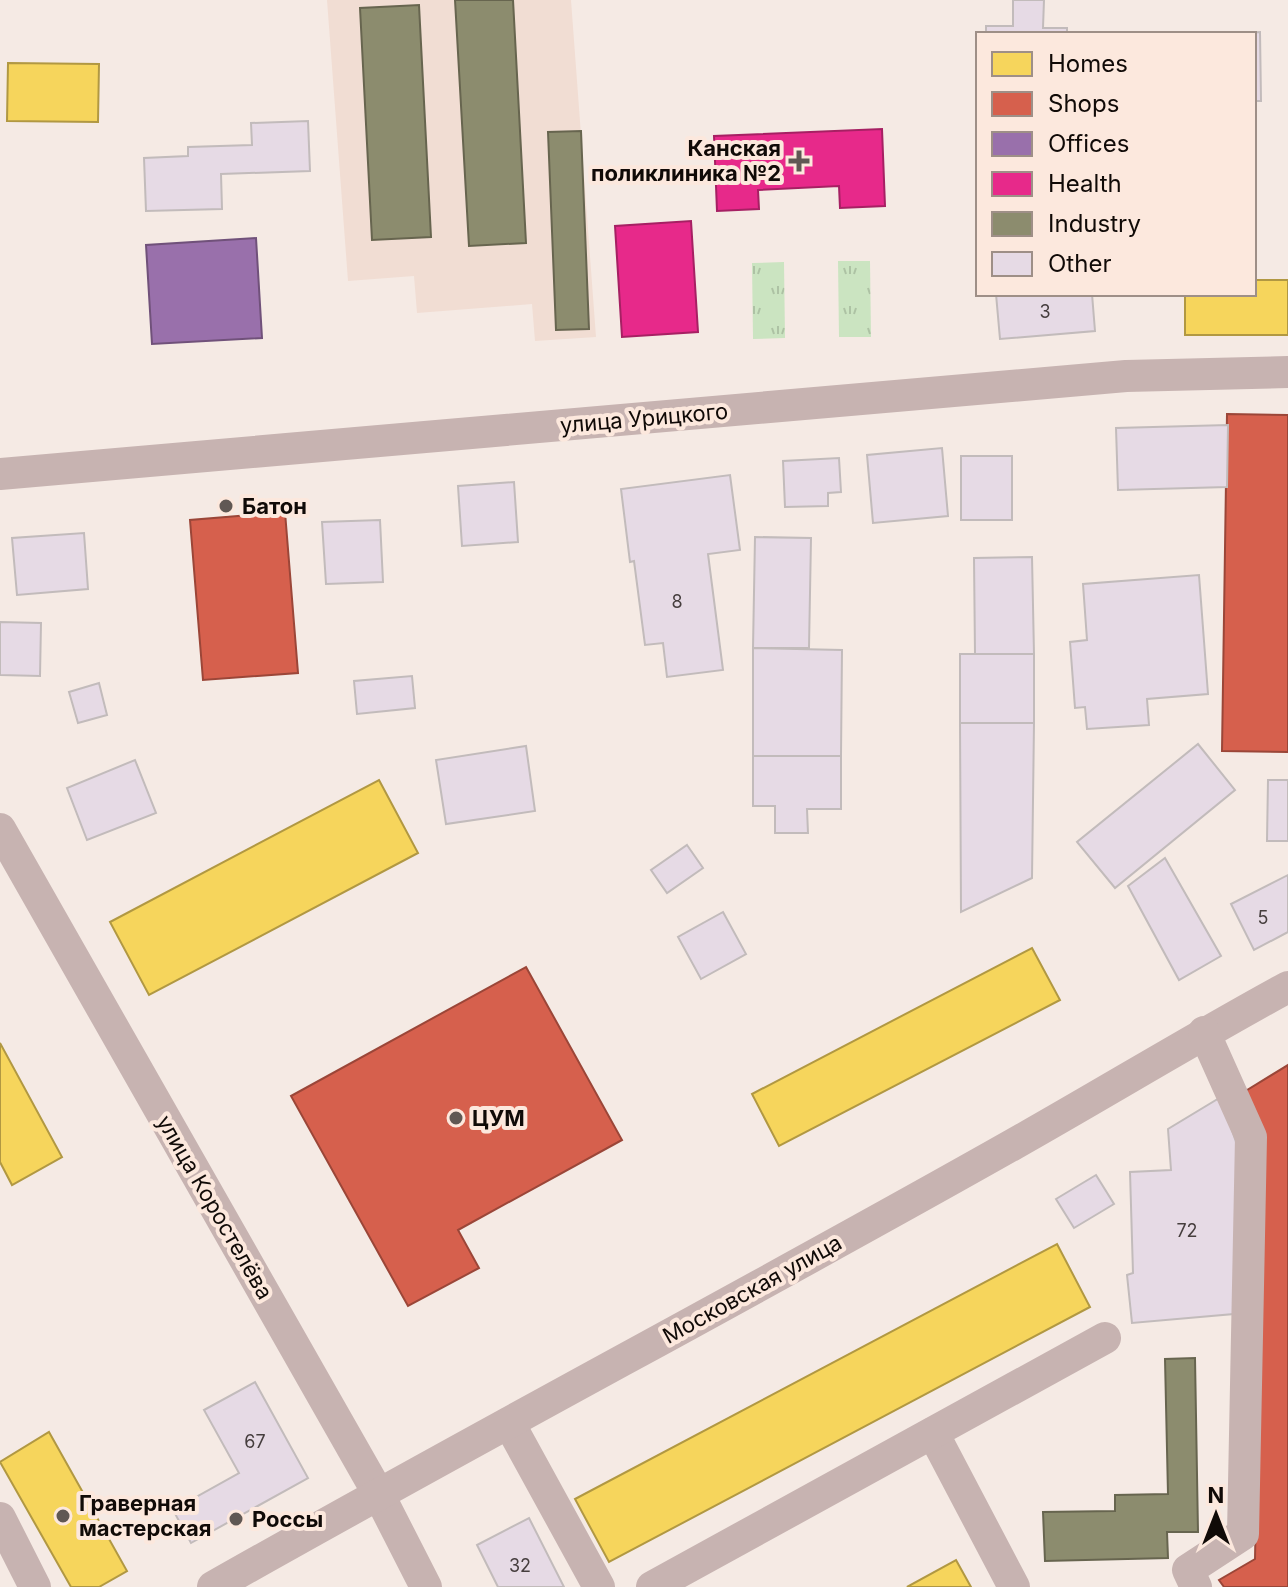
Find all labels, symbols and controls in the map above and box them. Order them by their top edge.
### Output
legend [976,32,1256,296]
text: Homes [1048,49,1128,78]
text: Shops [1048,89,1119,118]
text: Offices [1048,129,1129,158]
place label: Канская поликлиника №2 [591,135,781,186]
marker: Канская поликлиника №2 [788,150,810,172]
text: Health [1048,169,1122,198]
text: Industry [1048,209,1141,238]
text: Other [1048,249,1111,278]
house number: 3 [1039,301,1051,322]
street label: улица Урицкого [559,398,729,438]
place label: Батон [242,493,307,519]
marker: Батон [217,497,235,515]
house number: 8 [671,591,683,612]
house number: 5 [1258,907,1268,928]
place label: ЦУМ [472,1105,525,1131]
marker: ЦУМ [447,1109,465,1127]
street label: улица Коростелёва [152,1110,278,1304]
house number: 72 [1176,1220,1198,1241]
street label: Московская улица [658,1229,846,1349]
house number: 67 [244,1431,266,1452]
north arrow [1176,1475,1256,1555]
text: N [1208,1482,1224,1508]
place label: Граверная мастерская [79,1490,212,1541]
place label: Россы [252,1506,323,1532]
marker: Граверная мастерская [54,1507,72,1525]
marker: Россы [227,1510,245,1528]
house number: 32 [509,1555,531,1576]

